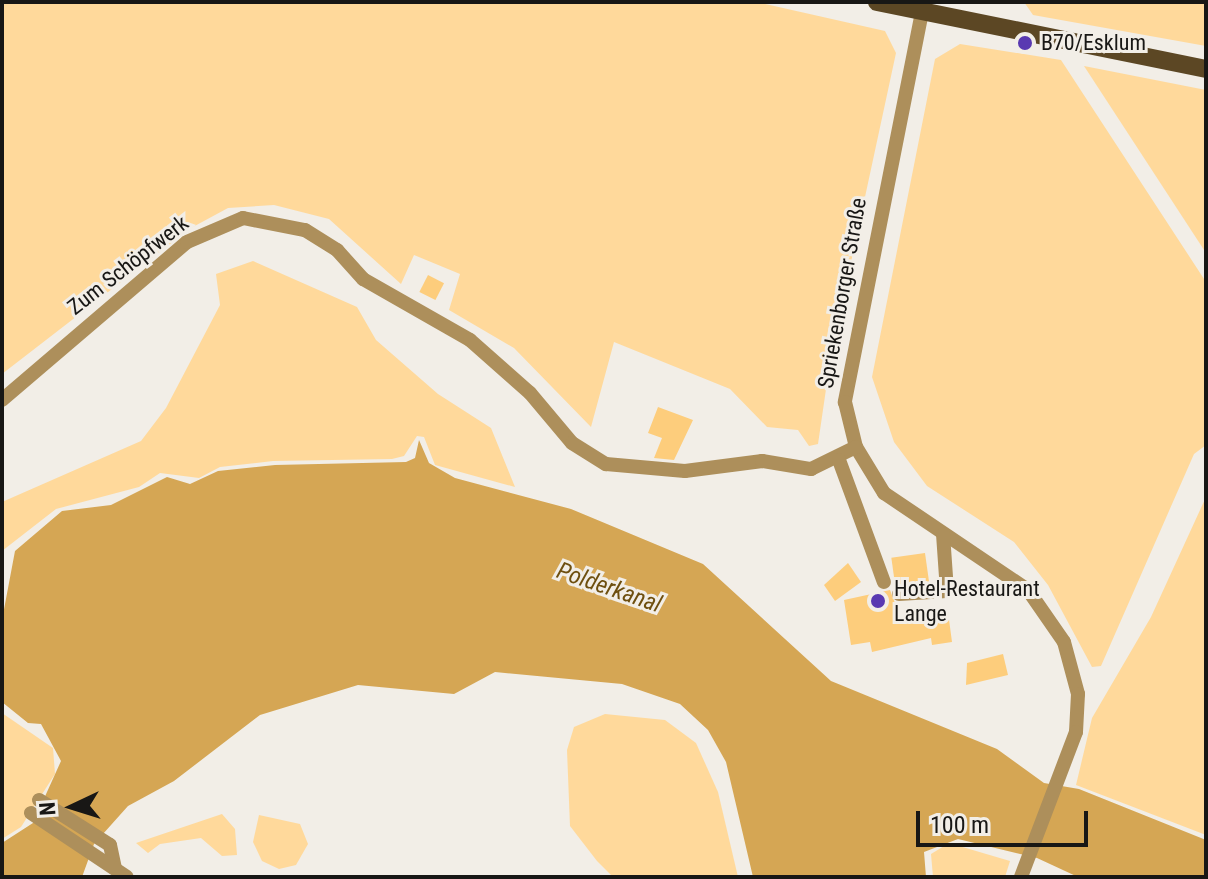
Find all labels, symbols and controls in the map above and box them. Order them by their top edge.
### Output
place label: B70/Esklum [1041,30,1146,56]
marker: B70/Esklum [1016,34,1034,52]
street label: Spriekenborger Straße [812,196,872,390]
street label: Zum Schöpfwerk [62,210,194,320]
water label: Polderkanal [553,557,665,619]
place label: Hotel-Restaurant Lange [894,575,1040,626]
marker: Hotel-Restaurant Lange [869,592,887,610]
north arrow [32,767,112,847]
scale bar [920,795,1092,845]
text: N [35,801,61,816]
text: 100 m [930,811,989,839]

